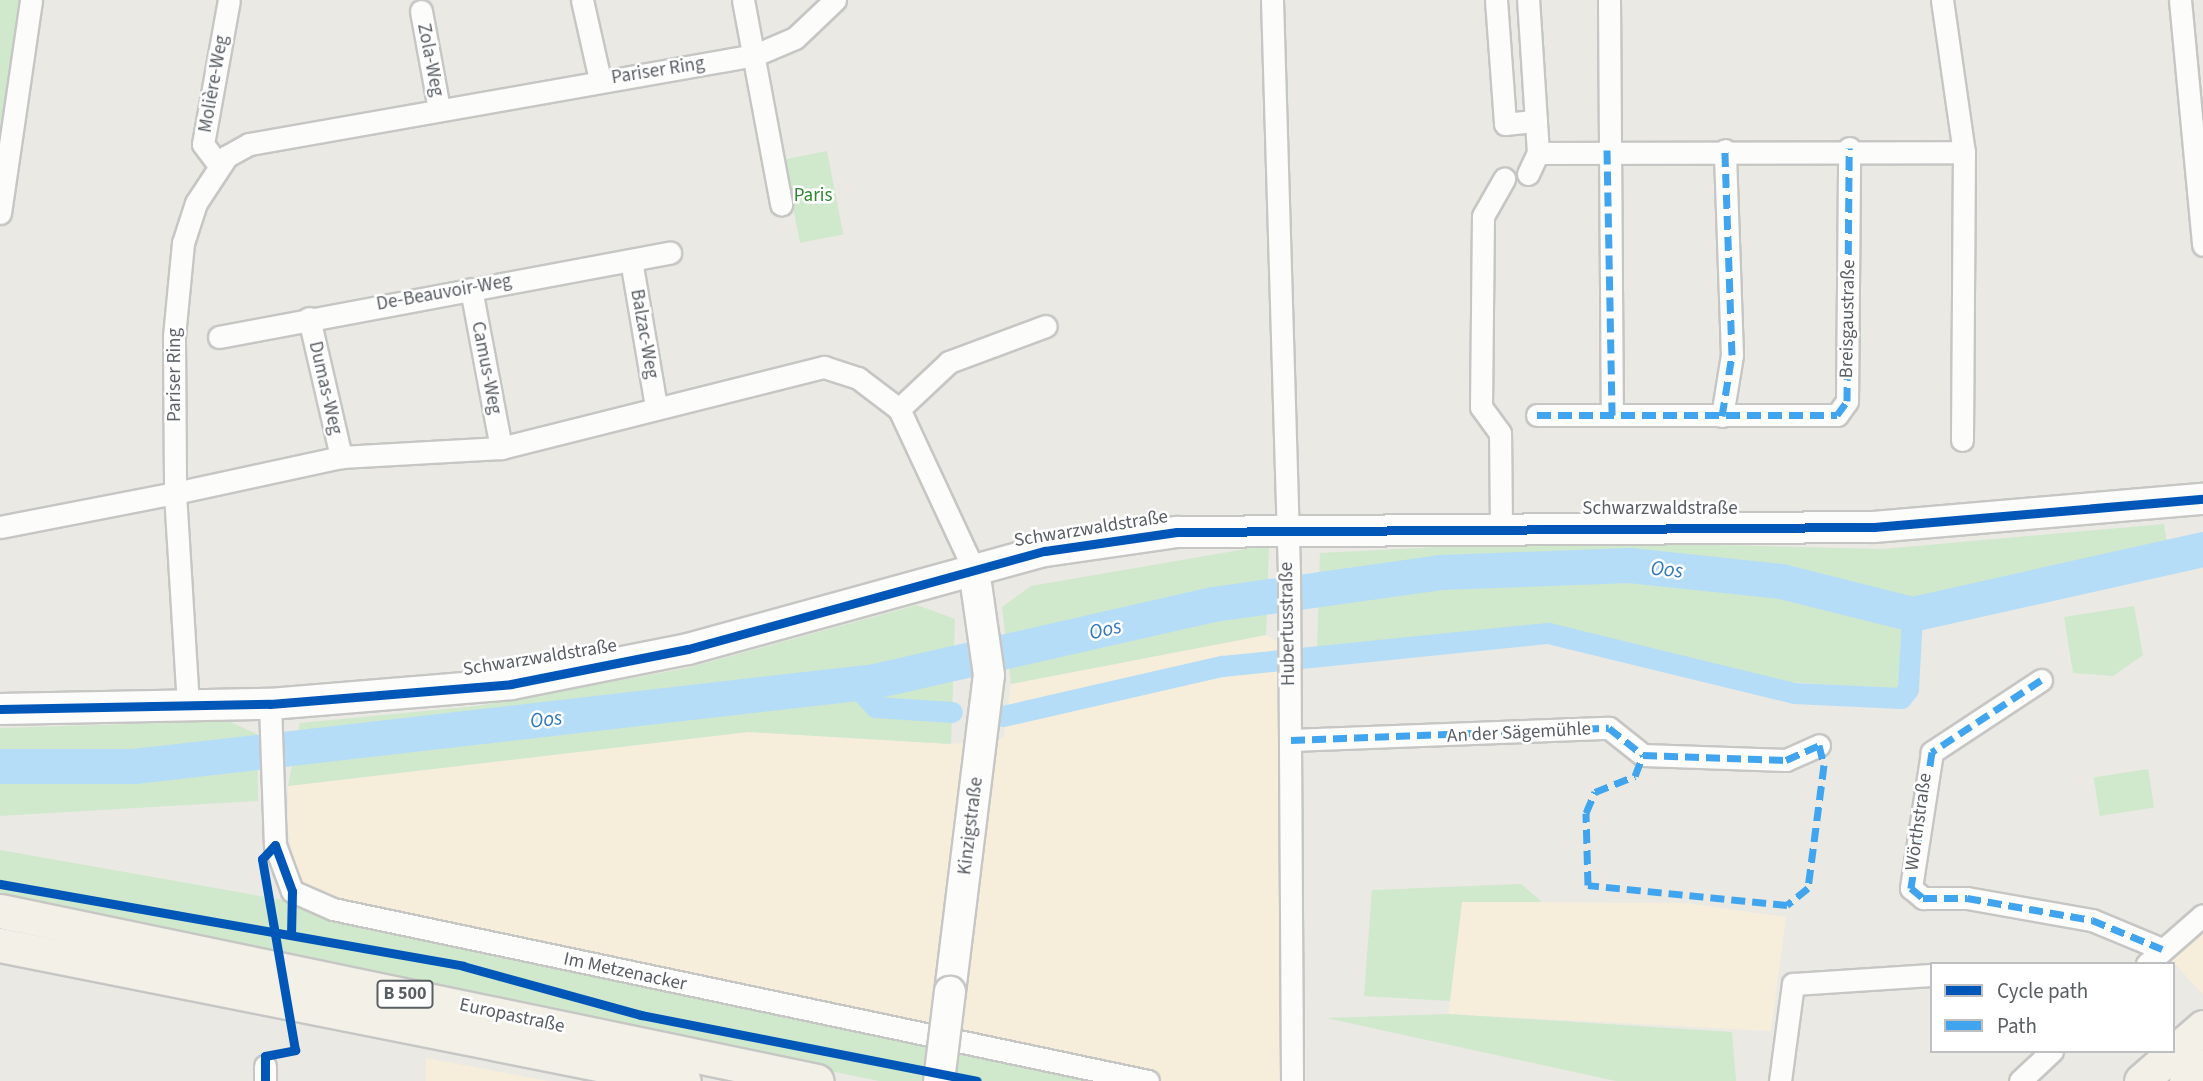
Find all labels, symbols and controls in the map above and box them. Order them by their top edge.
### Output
street label: Zola-Weg [412,21,448,99]
street label: Molière-Weg [194,34,234,134]
street label: Pariser Ring [610,52,706,90]
park label: Paris [794,185,832,207]
street label: Breisgaustraße [1836,259,1860,379]
street label: De-Beauvoir-Weg [375,270,513,316]
street label: Balzac-Weg [625,287,663,381]
street label: Camus-Weg [466,320,506,416]
street label: Pariser Ring [164,328,186,422]
street label: Dumas-Weg [303,339,347,437]
street label: Schwarzwaldstraße [1582,498,1738,520]
street label: Schwarzwaldstraße [1013,506,1169,552]
water label: Oos [1650,555,1684,583]
street label: Hubertusstraße [1276,562,1300,686]
water label: Oos [1086,613,1124,645]
street label: Schwarzwaldstraße [462,635,618,681]
water label: Oos [528,705,564,733]
street label: An der Sägemühle [1446,718,1592,748]
street label: Wörthstraße [1901,772,1937,872]
street label: Kinzigstraße [954,776,988,876]
street label: Im Metzenacker [561,948,689,996]
legend [1930,962,2175,1053]
text: Cycle path [1997,976,2088,1006]
road number: B 500 [375,979,435,1009]
street label: Europastraße [457,994,567,1038]
text: Path [1997,1011,2037,1041]

